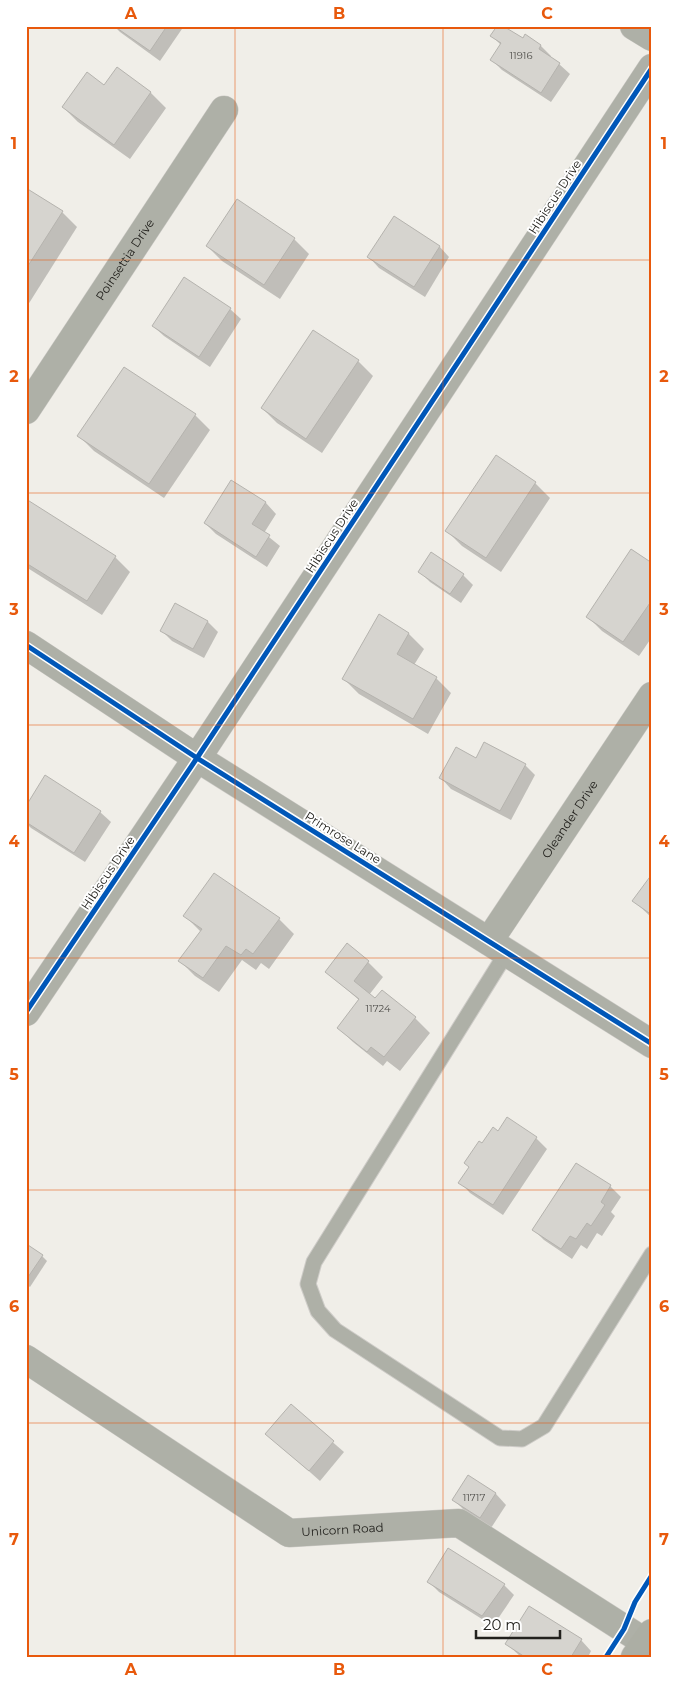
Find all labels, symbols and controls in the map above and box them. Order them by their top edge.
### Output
text: A [124,4,138,23]
text: B [333,4,345,23]
text: C [541,4,553,23]
house number: 11916 [509,49,533,62]
text: 1 [11,134,17,153]
text: 1 [661,134,667,153]
street label: Hibiscus Drive [525,157,584,237]
street label: Poinsettia Drive [92,216,157,303]
text: 2 [9,367,19,386]
text: 2 [659,367,669,386]
street label: Hibiscus Drive [302,496,361,576]
text: 3 [8,600,19,619]
text: 3 [658,600,669,619]
street label: Oleander Drive [538,777,601,861]
street label: Primrose Lane [302,808,384,867]
text: 4 [8,832,20,851]
text: 4 [658,832,670,851]
street label: Hibiscus Drive [77,833,138,912]
house number: 11724 [365,1002,391,1015]
text: 5 [9,1065,19,1084]
text: 5 [659,1065,669,1084]
text: 6 [9,1297,19,1316]
text: 6 [659,1297,669,1316]
house number: 11717 [463,1491,485,1504]
street label: Unicorn Road [301,1519,384,1539]
text: 7 [9,1530,19,1549]
text: 7 [659,1530,669,1549]
scale bar [476,1608,559,1640]
text: 20 m [483,1615,521,1634]
text: A [124,1660,138,1679]
text: B [333,1660,345,1679]
text: C [541,1660,553,1679]

